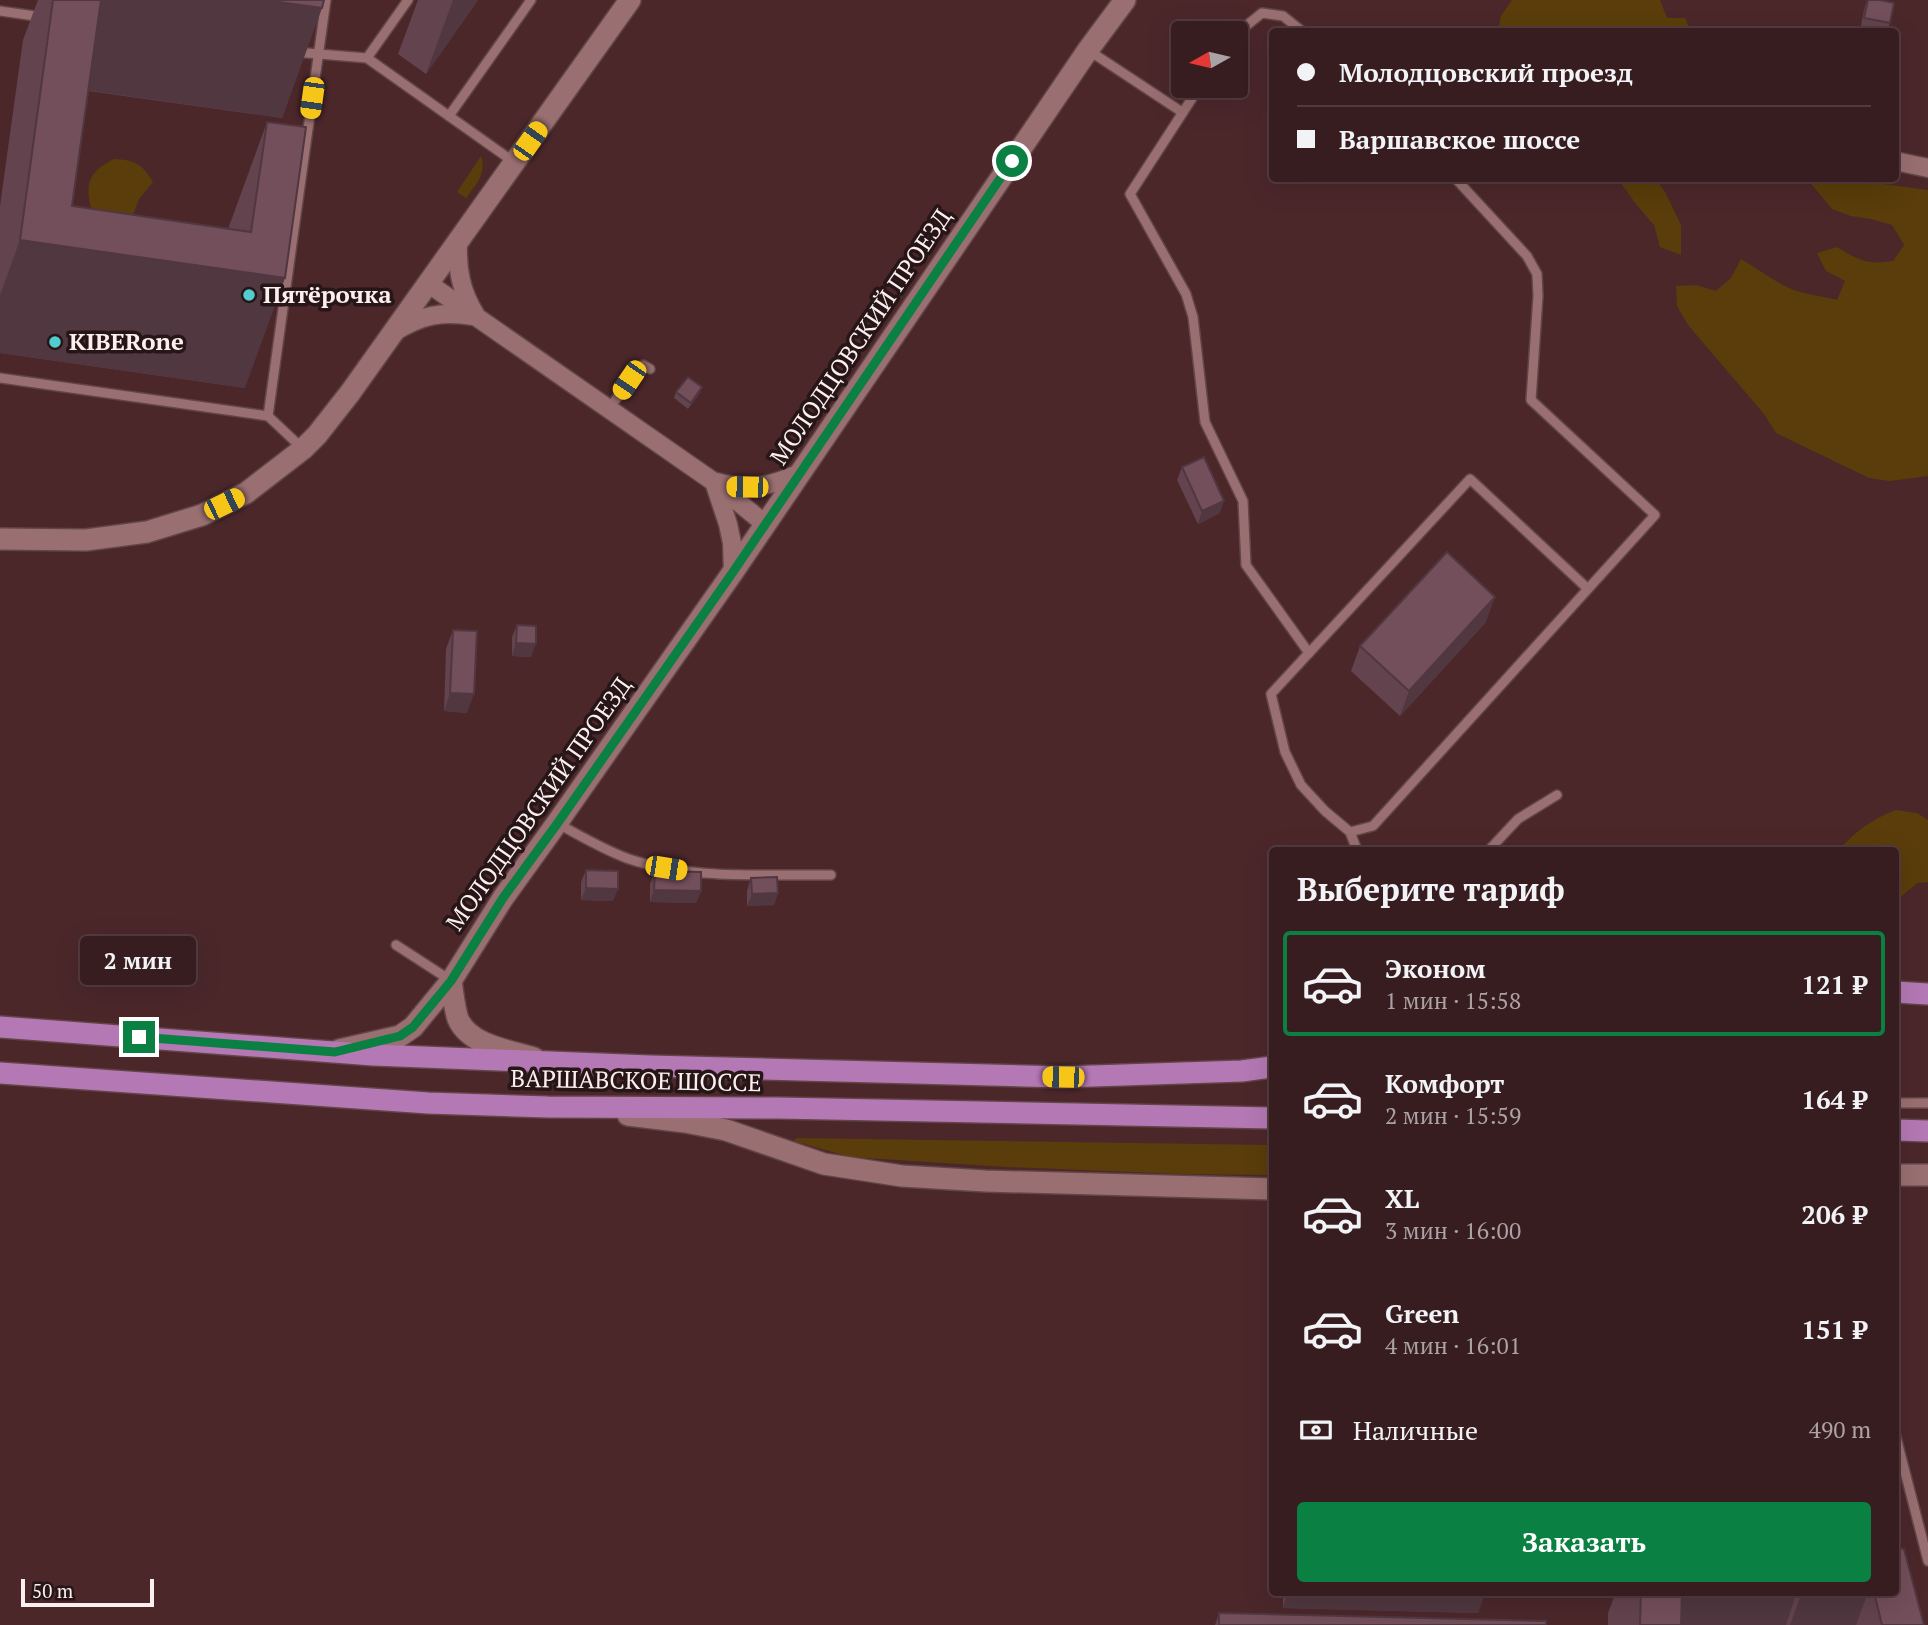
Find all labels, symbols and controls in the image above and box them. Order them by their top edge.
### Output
north arrow [1171,21,1248,98]
map controls [1171,21,1248,98]
text: Молодцовский проезд [1339,55,1633,89]
car [299,76,326,120]
car [510,118,551,164]
text: Варшавское шоссе [1339,122,1580,156]
route start [996,145,1028,177]
street label: МОЛОДЦОВСКИЙ ПРОЕЗД [762,202,958,471]
place label: Пятёрочка [263,278,392,310]
marker: Пятёрочка [241,287,257,303]
place label: KIBERone [69,325,184,357]
marker: KIBERone [47,334,63,350]
car [609,357,650,403]
car [726,476,769,498]
car [201,485,248,523]
street label: МОЛОДЦОВСКИЙ ПРОЕЗД [438,670,638,936]
car [644,854,689,882]
text: Выберите тариф [1297,868,1565,910]
callout: 2 мин [81,936,197,984]
text: 2 мин [104,945,172,976]
text: Эконом [1385,951,1486,985]
icon: car [1301,952,1364,1015]
text: 121 ₽ [1801,967,1867,1001]
text: 1 мин · 15:58 [1385,985,1521,1016]
route end [123,1021,155,1053]
street label: ВАРШАВСКОЕ ШОССЕ [510,1062,762,1098]
car [1042,1066,1085,1088]
text: Комфорт [1385,1066,1504,1100]
icon: car [1301,1067,1364,1130]
text: 164 ₽ [1801,1082,1867,1116]
text: 2 мин · 15:59 [1385,1100,1521,1131]
text: XL [1385,1181,1419,1215]
icon: car [1301,1182,1364,1245]
text: 206 ₽ [1801,1197,1867,1231]
text: 3 мин · 16:00 [1385,1215,1521,1246]
text: Green [1385,1296,1459,1330]
icon: car [1301,1297,1364,1360]
text: 151 ₽ [1801,1312,1867,1346]
text: 4 мин · 16:01 [1385,1330,1521,1361]
icon: cash [1297,1411,1335,1449]
text: Наличные [1353,1413,1478,1447]
text: 490 m [1809,1414,1871,1445]
button: Заказать [1297,1502,1871,1582]
scale bar [21,1576,154,1608]
text: 50 m [32,1578,73,1603]

